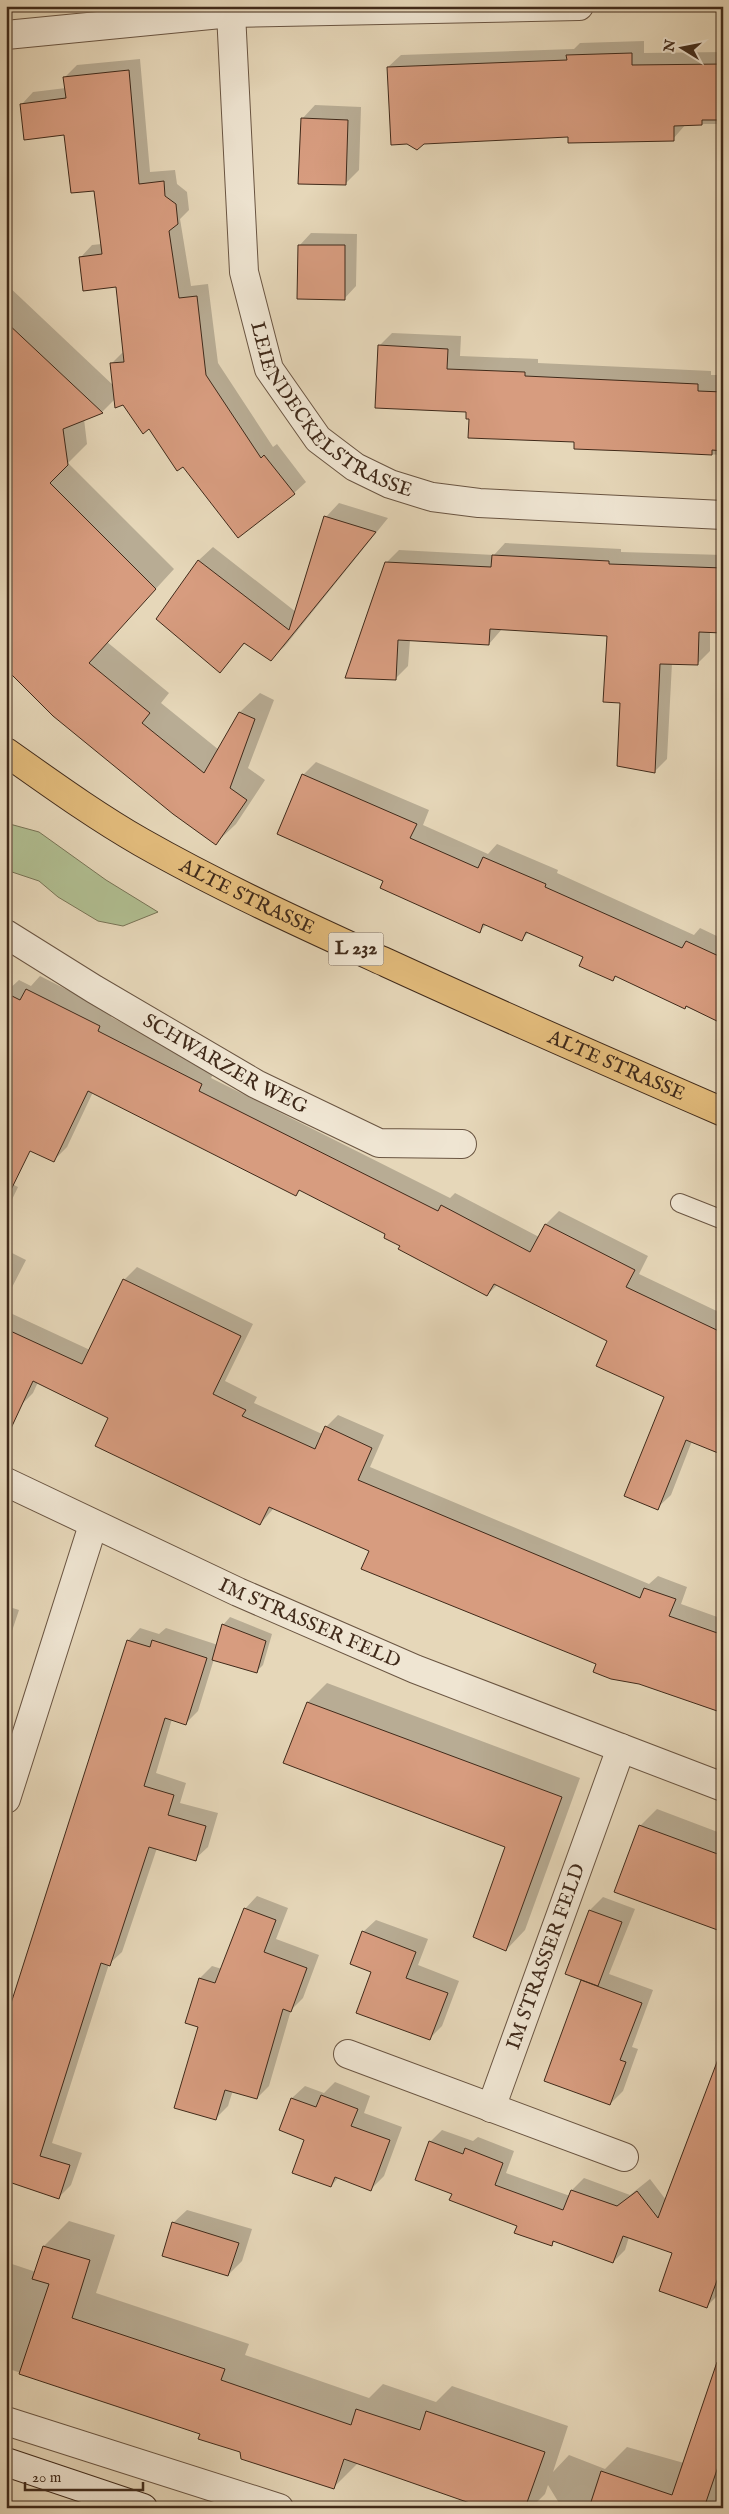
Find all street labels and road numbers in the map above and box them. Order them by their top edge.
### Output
street label: LEIENDECKELSTRASSE [245,319,416,503]
street label: ALTE STRASSE [174,853,319,941]
road number: L 232 [328,932,384,966]
street label: SCHWARZER WEG [138,1008,312,1119]
street label: ALTE STRASSE [543,1024,689,1107]
street label: IM STRASSER FELD [215,1572,405,1674]
street label: IM STRASSER FELD [501,1860,591,2053]

